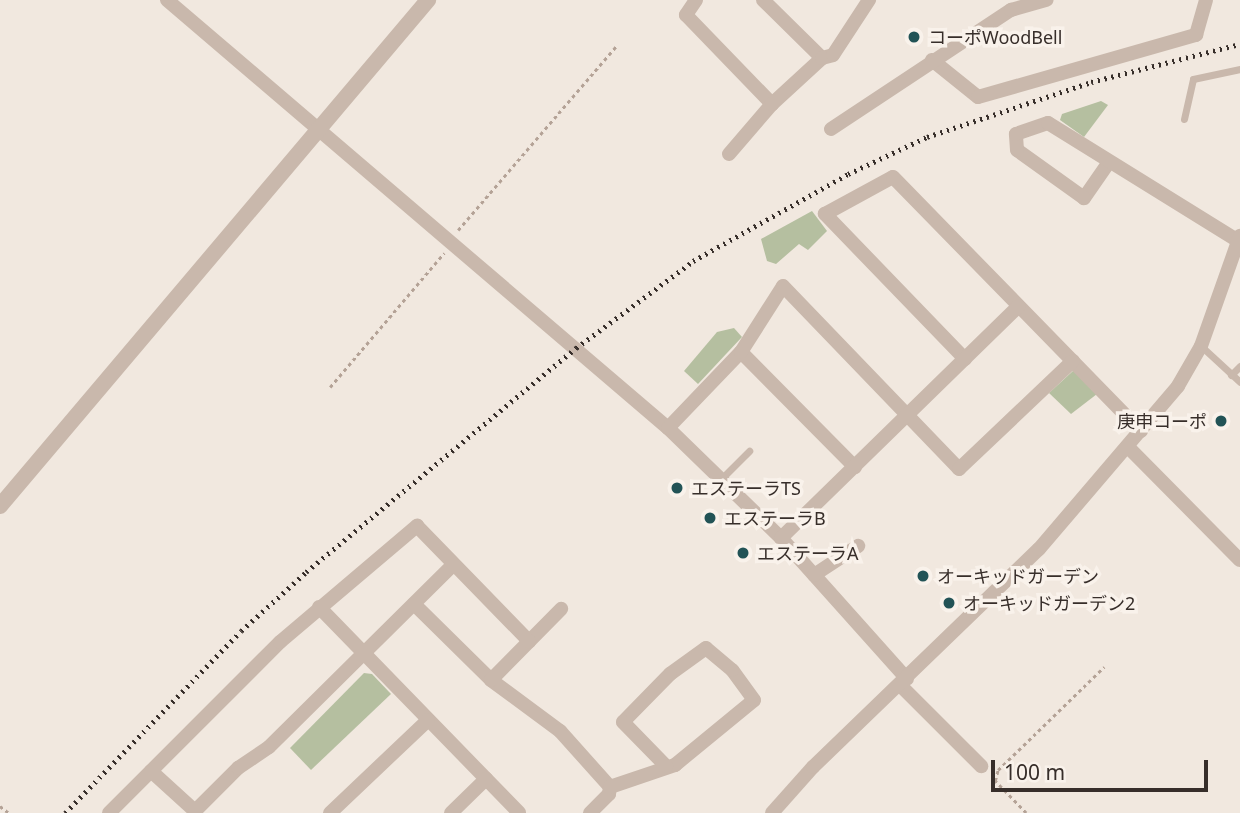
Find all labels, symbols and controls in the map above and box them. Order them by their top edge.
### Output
place label: コーポWoodBell [928,26,1062,48]
marker: コーポWoodBell [906,29,922,45]
place label: 庚申コーポ [1117,410,1207,432]
marker: 庚申コーポ [1213,413,1229,429]
place label: エステーラTS [691,477,801,499]
marker: エステーラTS [669,480,685,496]
place label: エステーラB [724,507,826,529]
marker: エステーラB [702,510,718,526]
place label: エステーラA [757,542,859,564]
marker: エステーラA [735,545,751,561]
place label: オーキッドガーデン [937,565,1099,587]
marker: オーキッドガーデン [915,568,931,584]
place label: オーキッドガーデン2 [963,592,1135,614]
marker: オーキッドガーデン2 [941,595,957,611]
scale bar [995,746,1212,790]
text: 100 m [1004,758,1065,786]

